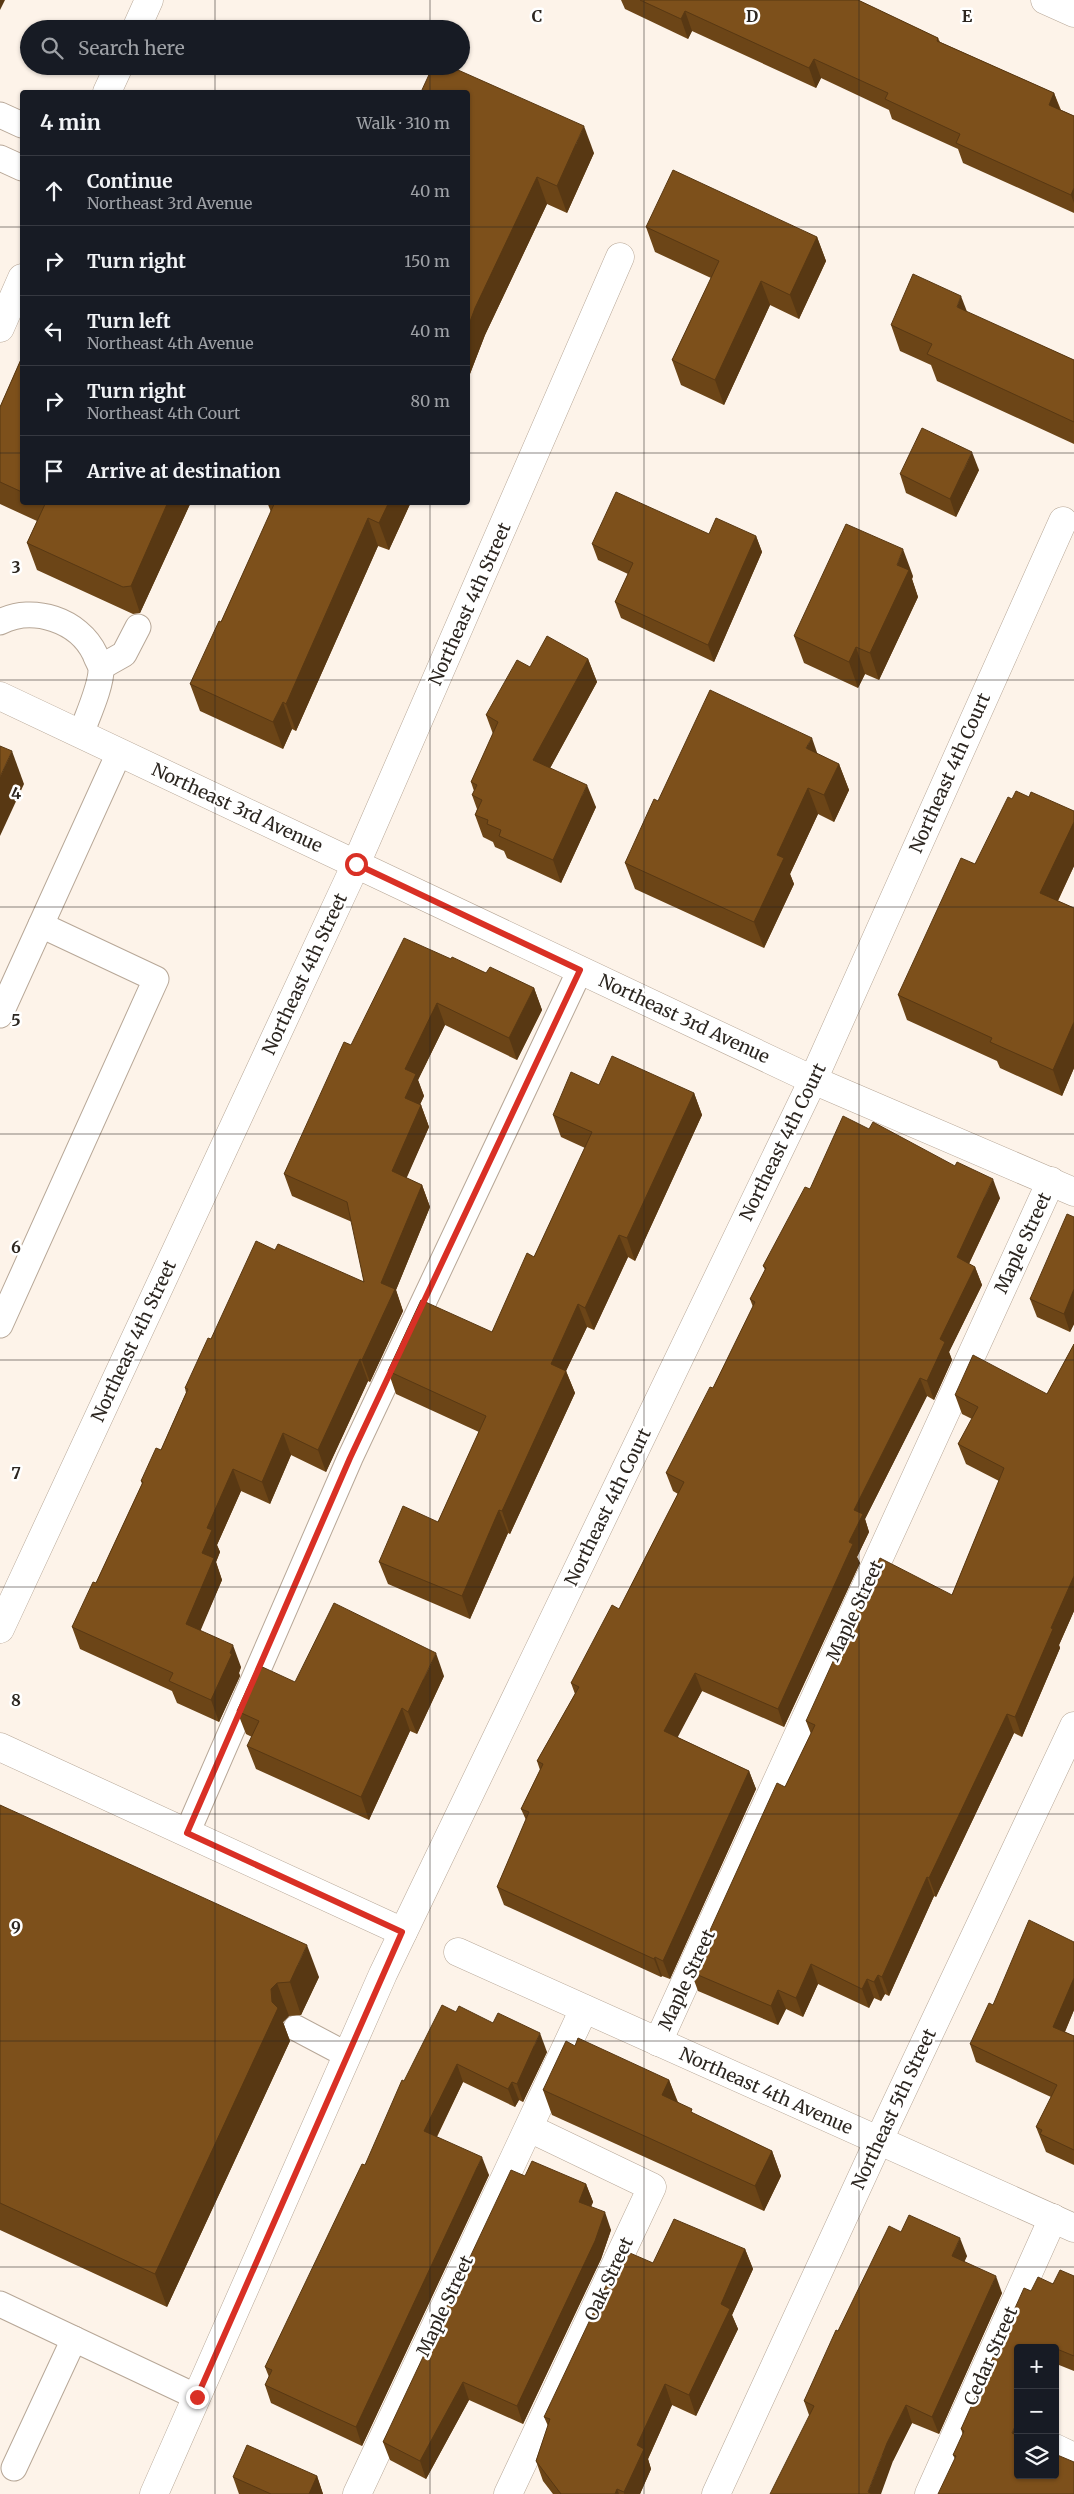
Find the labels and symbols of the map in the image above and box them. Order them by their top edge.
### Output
text: C [532,6,542,26]
text: D [746,6,758,26]
text: E [962,6,973,26]
street label: Northeast 4th Street [423,519,516,689]
text: 3 [11,557,21,577]
street label: Northeast 4th Court [904,689,995,856]
street label: Northeast 3rd Avenue [148,758,326,857]
text: 4 [11,783,21,803]
route start [345,853,368,876]
street label: Northeast 4th Street [257,889,352,1058]
street label: Northeast 3rd Avenue [595,969,773,1068]
text: 5 [11,1010,21,1030]
street label: Northeast 4th Court [734,1059,831,1224]
street label: Maple Street [989,1189,1056,1297]
text: 6 [11,1237,21,1257]
street label: Northeast 4th Street [86,1256,181,1425]
street label: Northeast 4th Court [559,1424,656,1589]
text: 7 [11,1463,21,1483]
street label: Maple Street [821,1557,888,1665]
text: 8 [11,1690,21,1710]
text: 9 [11,1917,21,1937]
street label: Maple Street [653,1926,720,2034]
street label: Northeast 5th Street [846,2025,941,2193]
street label: Northeast 4th Avenue [676,2042,856,2139]
street label: Oak Street [579,2233,638,2324]
street label: Maple Street [411,2252,478,2360]
street label: Cedar Street [959,2303,1023,2409]
route end [186,2386,209,2409]

